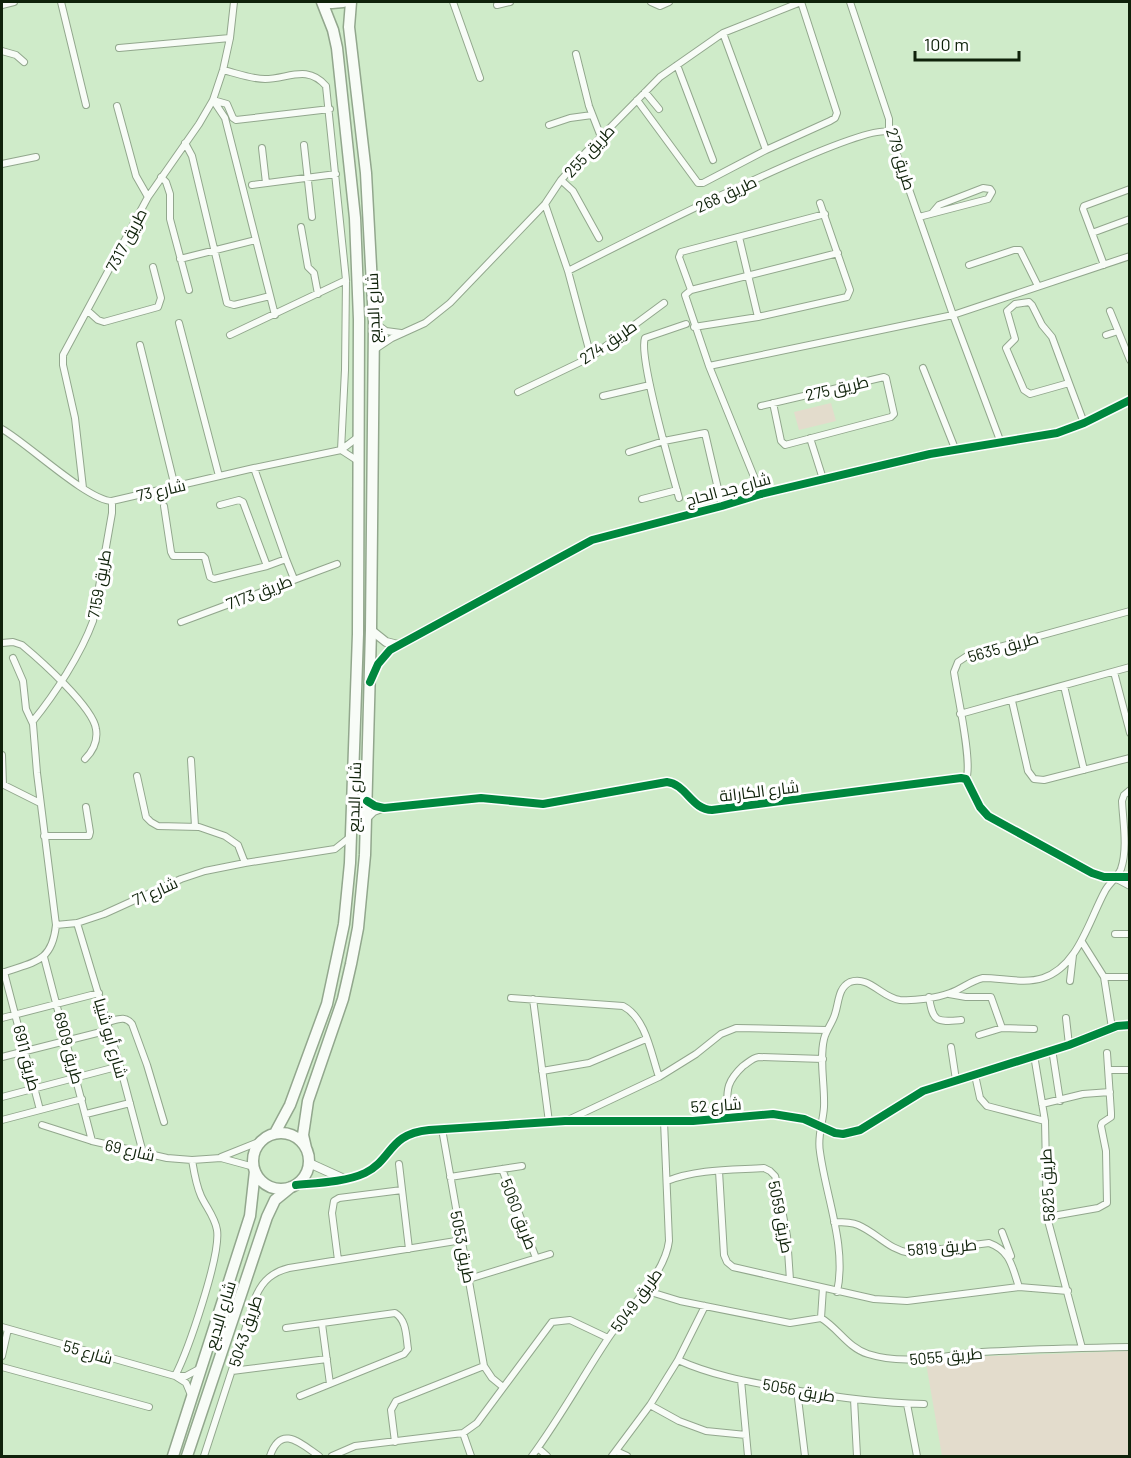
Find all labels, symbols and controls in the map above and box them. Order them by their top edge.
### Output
scale bar [915,24,1018,62]
text: 100 m [924,33,969,55]
street label: طريق 255 [560,120,619,182]
street label: طريق 279 [881,125,920,193]
street label: طريق 268 [692,171,760,218]
street label: طريق 7317 [101,205,152,275]
street label: شارع البديع [362,272,386,344]
street label: طريق 274 [576,316,641,369]
street label: طريق 275 [804,371,871,406]
street label: شارع جد الحاج [683,468,773,512]
street label: شارع 73 [134,475,188,507]
street label: طريق 7159 [83,548,116,620]
street label: طريق 7173 [223,570,295,615]
street label: طريق 5635 [965,627,1041,668]
street label: شارع البديع [343,761,367,833]
street label: شارع الكارانة [718,776,800,808]
street label: شارع 71 [129,872,182,912]
street label: شارع أبو شيبا [88,996,132,1081]
street label: طريق 6909 [49,1010,88,1086]
street label: طريق 6911 [8,1023,45,1093]
street label: شارع 52 [690,1093,742,1119]
street label: شارع 69 [103,1135,157,1167]
street label: طريق 5825 [1035,1148,1060,1222]
street label: طريق 5060 [495,1176,542,1253]
street label: طريق 5059 [763,1179,798,1255]
street label: طريق 5053 [445,1209,480,1285]
street label: طريق 5819 [906,1234,978,1261]
street label: طريق 5049 [606,1264,667,1336]
street label: شارع البديع [200,1278,242,1352]
street label: طريق 5043 [224,1293,267,1370]
street label: شارع 55 [60,1335,115,1371]
street label: طريق 5055 [909,1343,984,1370]
street label: طريق 5056 [761,1374,837,1407]

